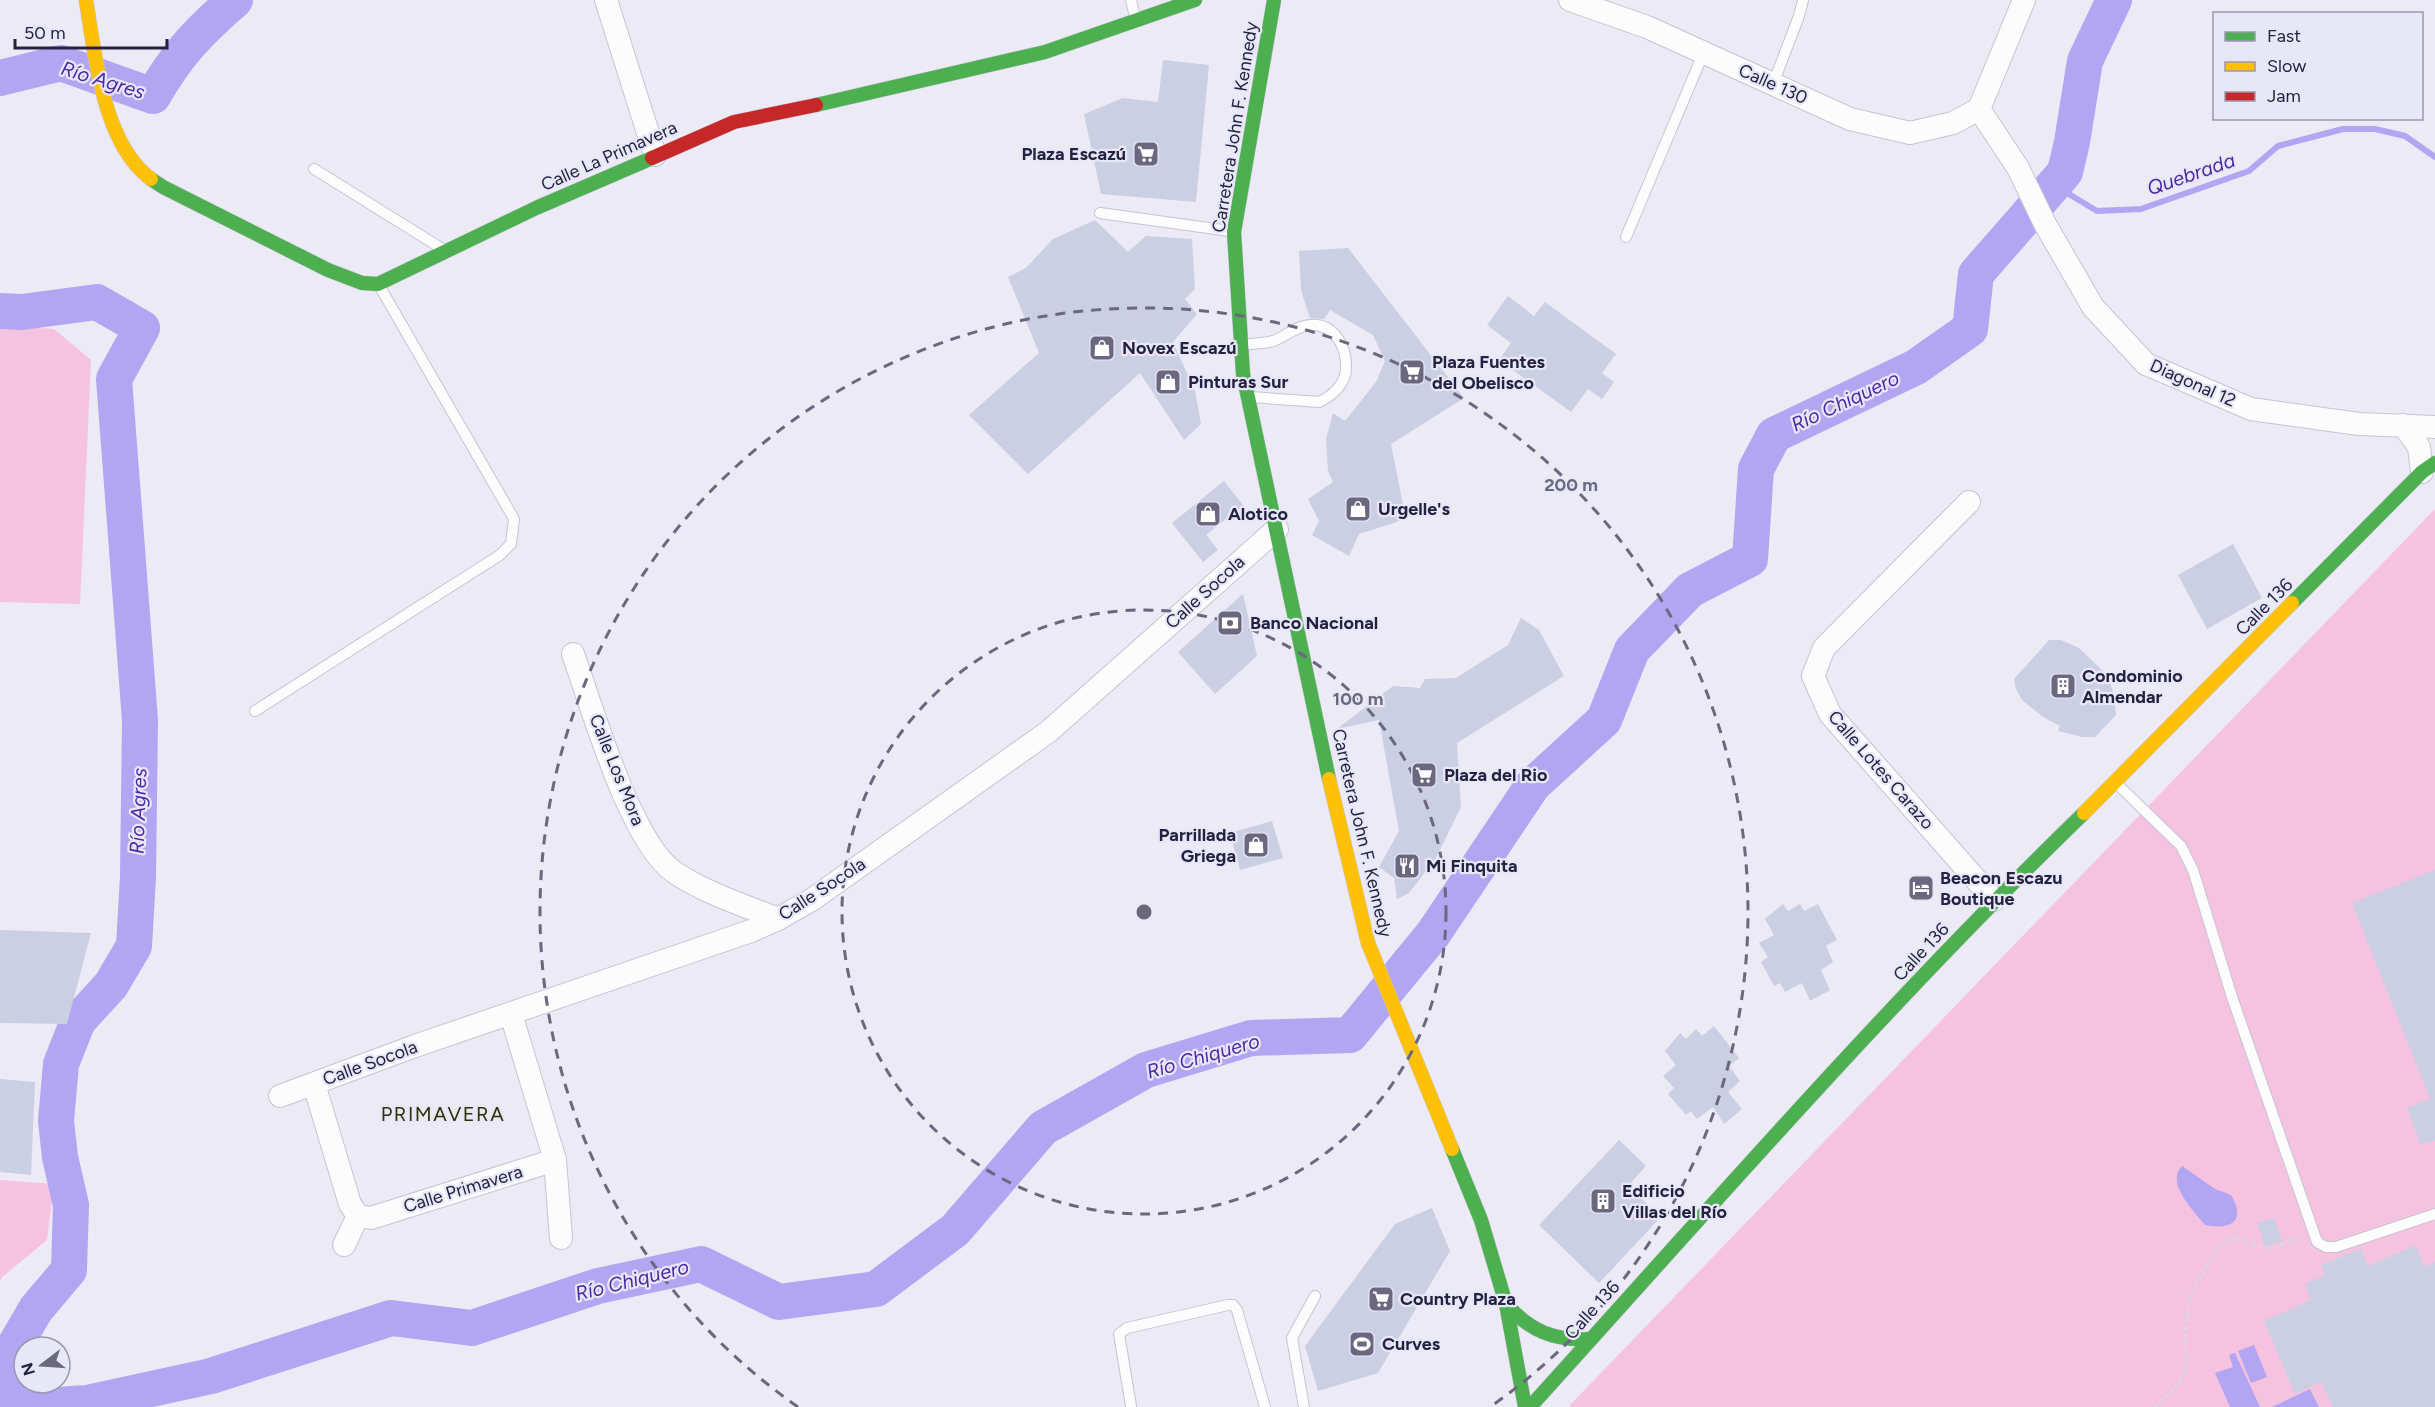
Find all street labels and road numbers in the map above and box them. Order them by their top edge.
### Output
street label: Carretera John F. Kennedy [1207,19,1263,234]
street label: Calle 130 [1735,59,1811,109]
street label: Calle La Primavera [538,116,680,196]
street label: Diagonal 12 [2147,354,2239,412]
street label: Calle Socola [1161,551,1249,633]
street label: Calle 136 [2231,574,2297,640]
street label: Calle Lotes Carazo [1823,706,1939,834]
street label: Calle Los Mora [585,711,649,829]
street label: Carretera John F. Kennedy [1327,727,1397,940]
street label: Calle Socola [774,853,870,925]
street label: Calle 136 [1888,918,1954,986]
street label: Calle Socola [320,1036,420,1090]
street label: Calle Primavera [401,1160,525,1218]
street label: Calle 136 [1560,1276,1624,1344]

